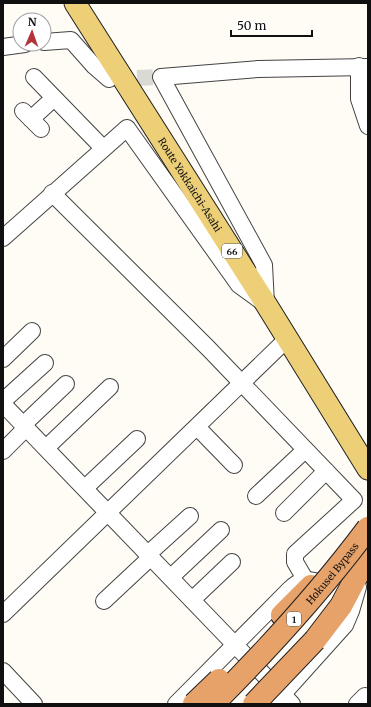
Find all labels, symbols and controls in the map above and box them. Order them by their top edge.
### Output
north arrow [12,12,52,52]
scale bar [231,12,312,38]
text: N [28,15,37,29]
text: 50 m [237,18,266,33]
street label: Route Yokkaichi-Asahi [155,135,225,234]
road number: 66 [222,244,242,258]
street label: Hokusei Bypass [303,540,361,607]
road number: 1 [287,612,301,626]

